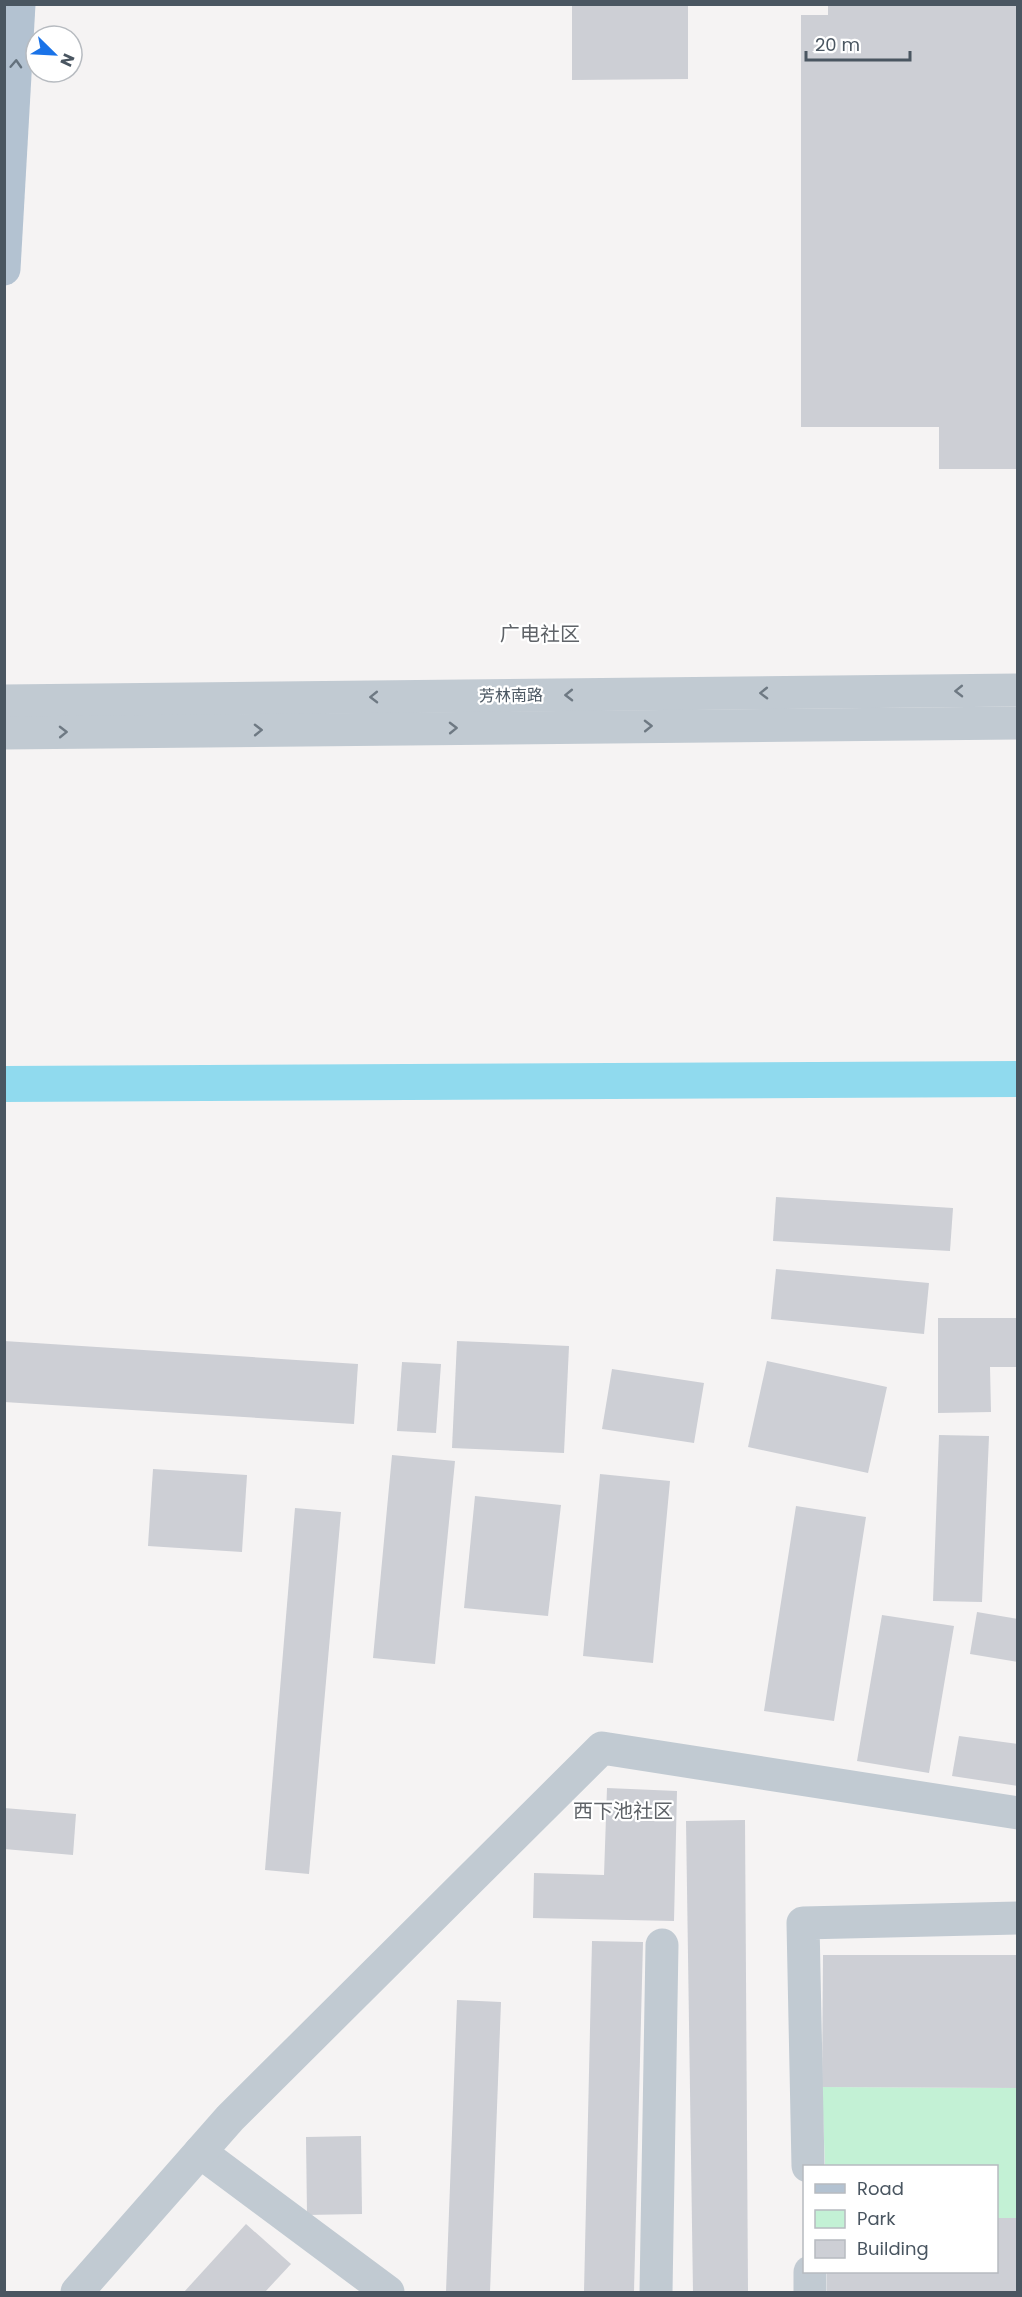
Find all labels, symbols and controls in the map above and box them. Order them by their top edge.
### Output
north arrow [24,24,84,84]
scale bar [806,24,910,62]
text: 20 m [815,32,860,57]
text: N [54,50,80,70]
one-way arrow [9,59,22,68]
district label: 广电社区 [500,620,580,648]
street label: 芳林南路 [479,683,543,708]
one-way arrow [955,685,964,697]
one-way arrow [760,687,769,699]
one-way arrow [565,689,574,701]
one-way arrow [370,691,379,703]
one-way arrow [643,720,652,732]
one-way arrow [448,722,457,734]
one-way arrow [253,724,262,736]
one-way arrow [58,726,67,738]
district label: 西下池社区 [573,1797,673,1825]
legend [803,2165,998,2273]
text: Road [857,2176,904,2201]
text: Park [857,2206,896,2231]
text: Building [857,2236,929,2261]

